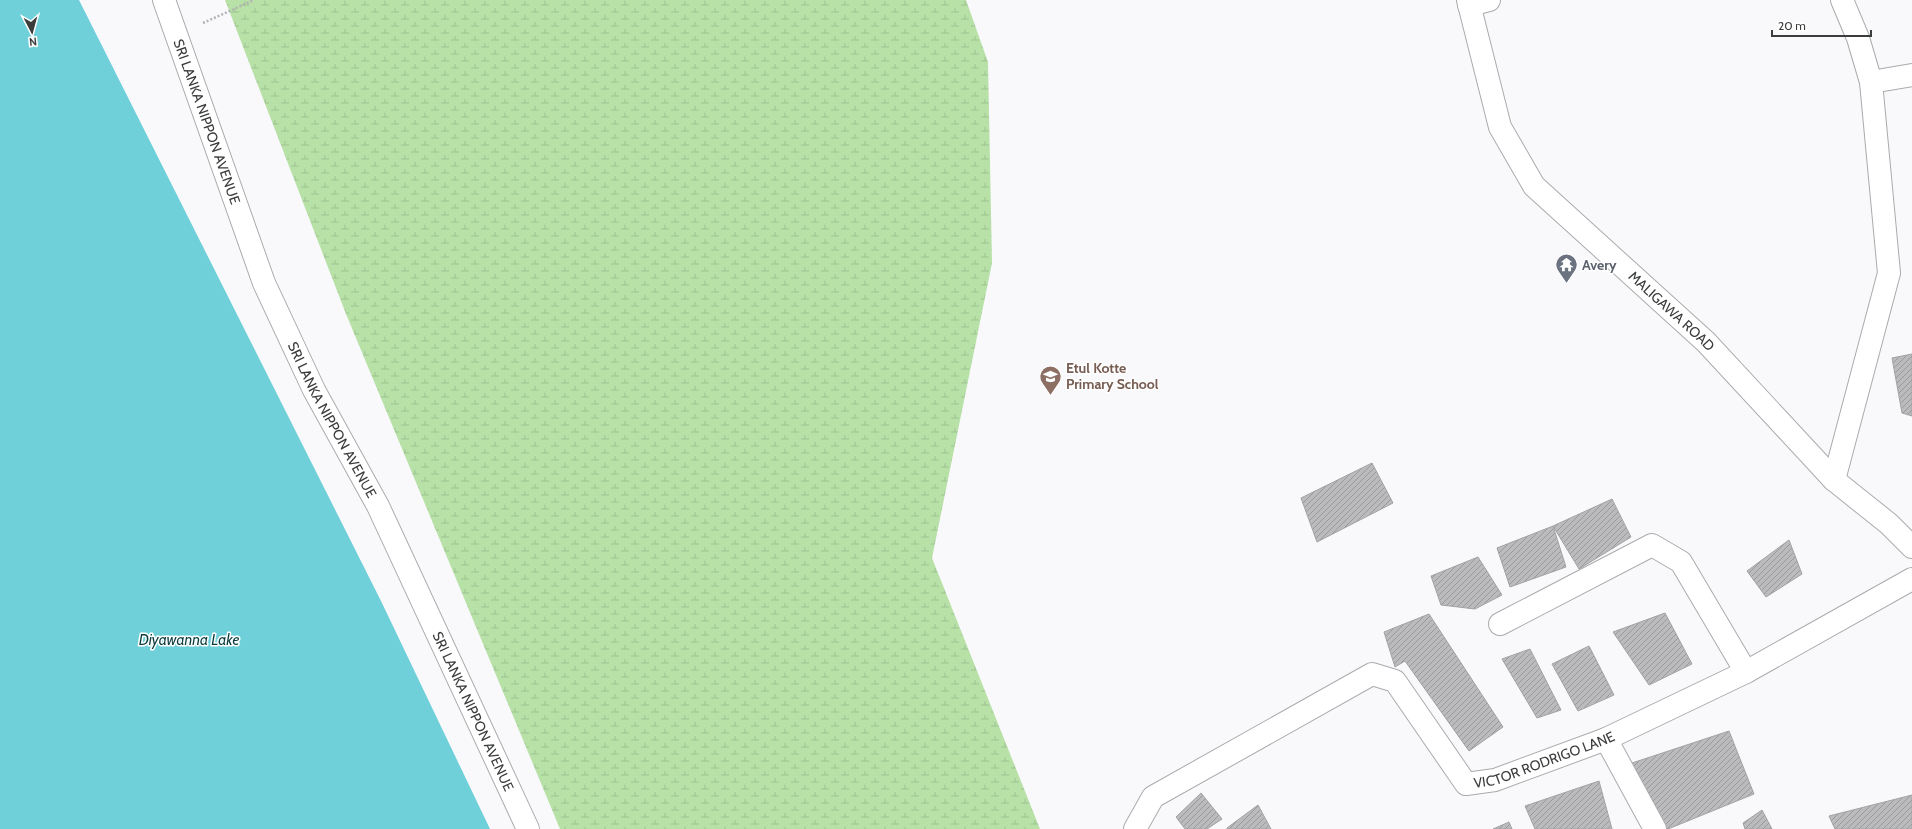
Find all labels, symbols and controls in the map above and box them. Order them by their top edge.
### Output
north arrow [12,12,52,52]
scale bar [1772,12,1871,38]
text: 20 m [1778,18,1806,33]
text: N [28,35,38,49]
street label: SRI LANKA NIPPON AVENUE [170,37,245,207]
temple icon: Avery [1553,252,1579,285]
place label: Avery [1582,256,1617,274]
street label: MALIGAWA ROAD [1625,267,1719,355]
street label: SRI LANKA NIPPON AVENUE [284,339,381,501]
place label: Etul Kotte Primary School [1066,359,1159,393]
school or university icon: Etul Kotte Primary School [1038,363,1064,396]
street label: SRI LANKA NIPPON AVENUE [429,629,518,794]
water label: Diyawanna Lake [139,631,239,649]
street label: VICTOR RODRIGO LANE [1472,727,1618,792]

